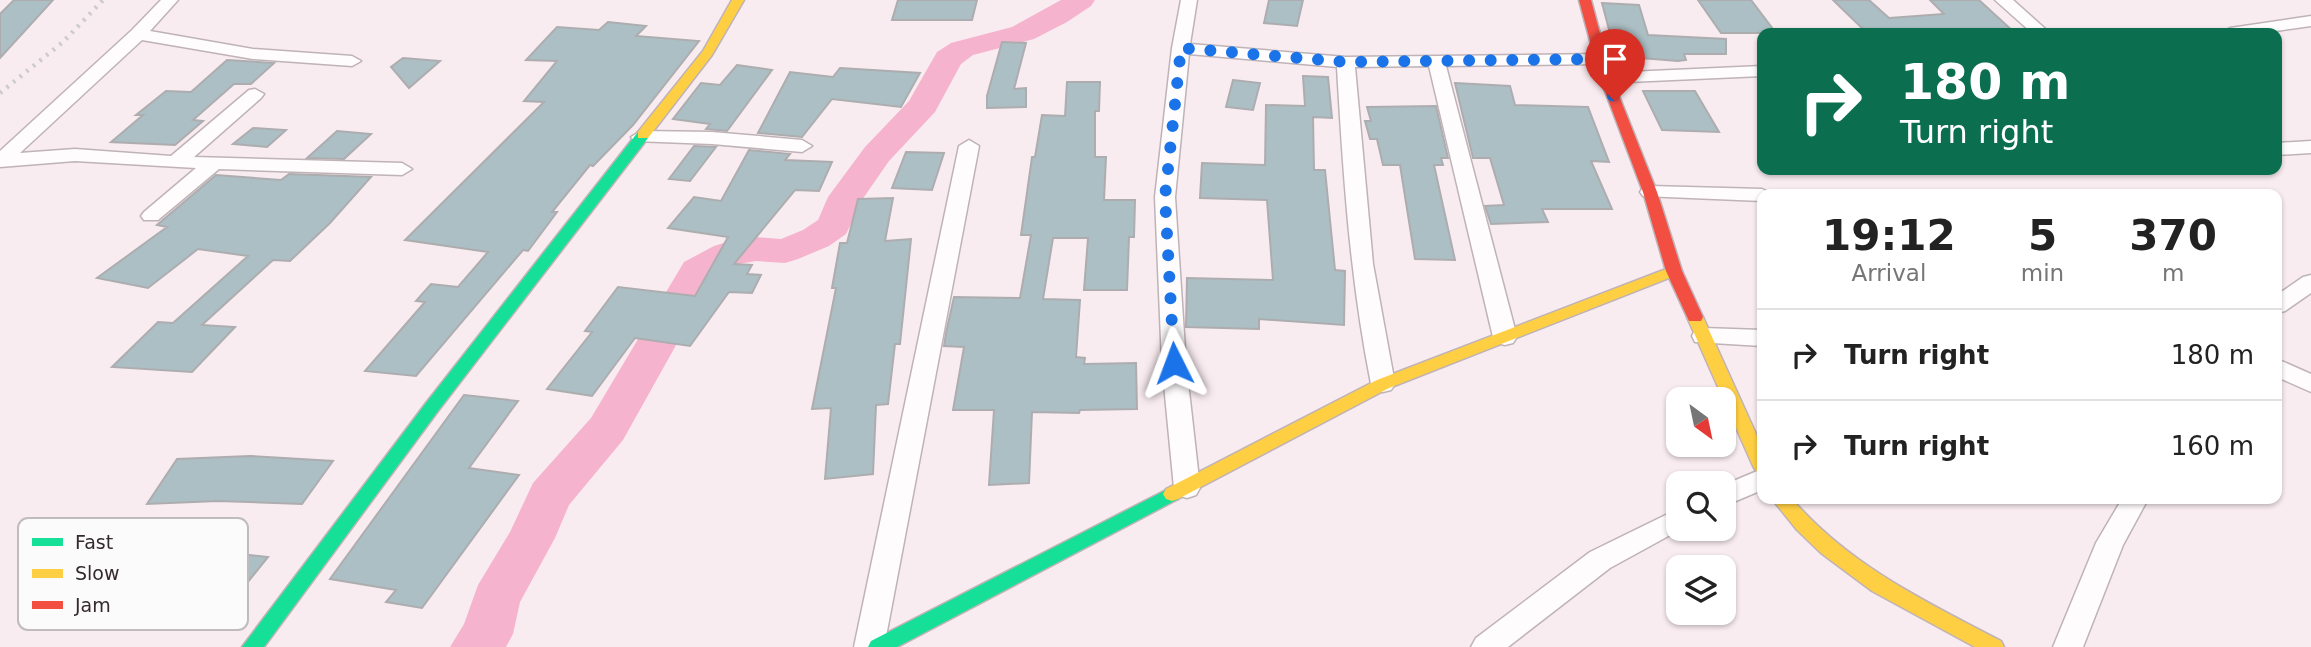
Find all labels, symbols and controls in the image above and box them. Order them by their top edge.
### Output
pin [1585,29,1645,101]
icon: arrive [1596,40,1634,78]
text: 180 m [1900,54,2070,111]
icon: right [1785,56,1876,147]
text: Turn right [1900,113,2053,151]
text: 19:12 [1822,211,1956,260]
text: 5 [2028,211,2057,260]
text: 370 [2129,211,2217,260]
text: Arrival [1852,260,1926,286]
text: min [2021,260,2064,286]
text: m [2162,260,2184,286]
position arrow [1137,326,1211,400]
icon: right [1785,336,1823,374]
text: Turn right [1844,340,1989,370]
text: 180 m [2171,340,2254,370]
north arrow [1666,387,1736,457]
map controls [1666,387,1736,625]
icon: right [1785,427,1823,465]
text: Turn right [1844,431,1989,461]
text: 160 m [2171,431,2254,461]
button: search [1666,471,1736,541]
legend [18,518,248,630]
text: Fast [75,531,113,553]
button: layers [1666,555,1736,625]
text: Slow [75,562,120,584]
text: Jam [74,594,111,616]

